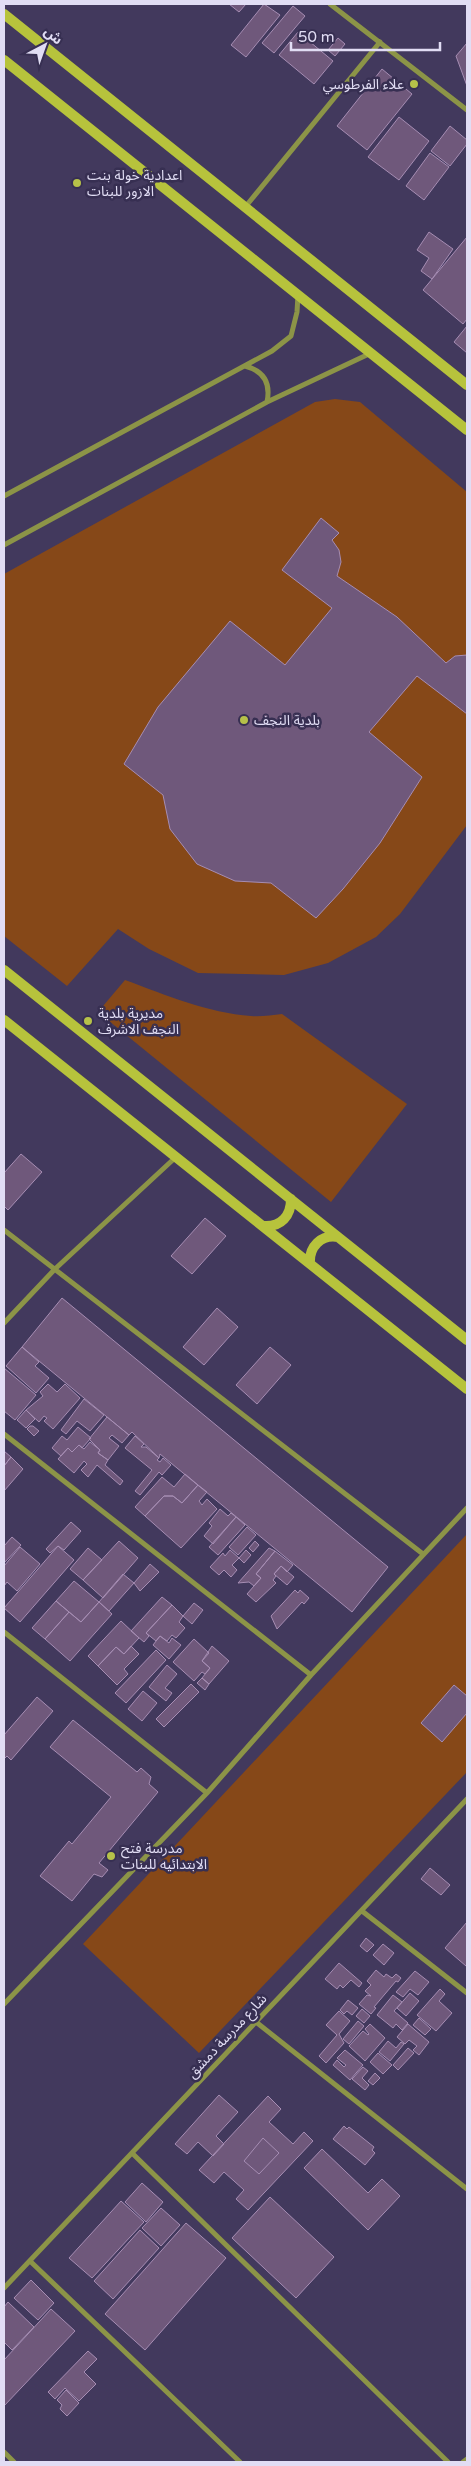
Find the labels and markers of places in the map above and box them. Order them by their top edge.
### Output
place label: علاء الفرطوسي [323,76,404,95]
marker: علاء الفرطوسي [408,78,420,90]
place label: اعدادية خولة بنت الازور للبنات [87,167,182,200]
marker: اعدادية خولة بنت الازور للبنات [71,177,83,189]
place label: بلدية النجف [254,712,320,729]
marker: بلدية النجف [238,714,250,726]
place label: مديرية بلدية النجف الاشرف [98,1005,179,1038]
marker: مديرية بلدية النجف الاشرف [82,1015,94,1027]
place label: مدرسة فتح الابتدائيه للبنات [121,1840,207,1873]
marker: مدرسة فتح الابتدائيه للبنات [105,1850,117,1862]

